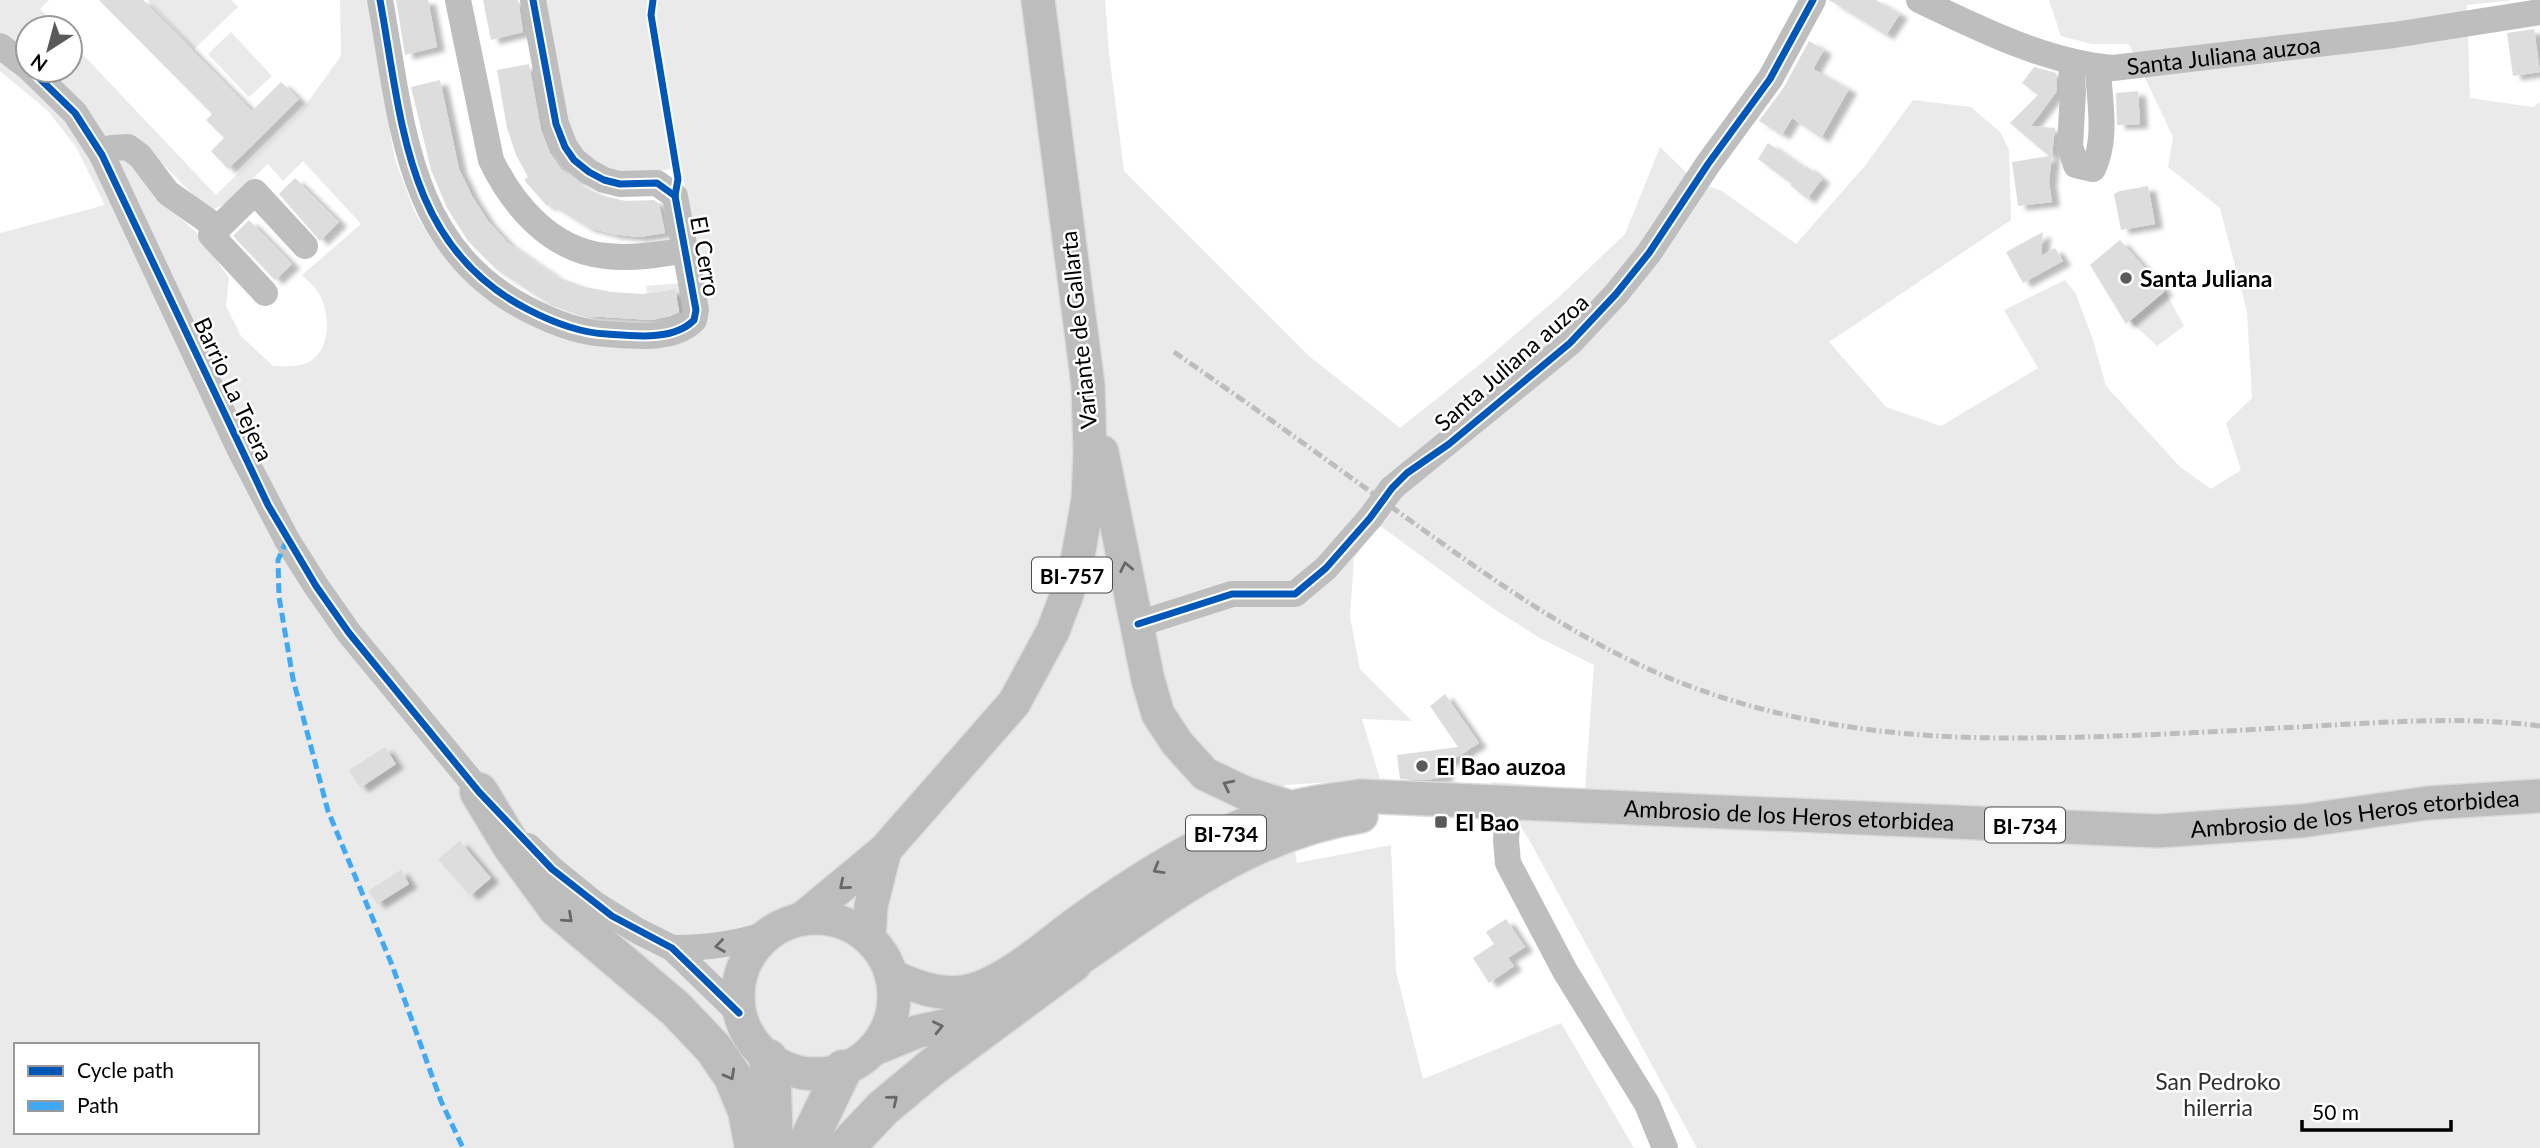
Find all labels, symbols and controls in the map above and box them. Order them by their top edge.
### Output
north arrow [14,14,84,84]
street label: Santa Juliana auzoa [2125,30,2322,80]
text: N [26,50,51,77]
street label: El Cerro [685,214,727,298]
street label: Variante de Gallarta [1054,230,1102,430]
place label: Santa Juliana [2140,264,2273,292]
marker: Santa Juliana [2118,270,2134,286]
street label: Santa Juliana auzoa [1428,287,1594,437]
street label: Barrio La Tejera [188,312,280,466]
road number: BI-757 [1032,558,1112,592]
one-way arrow [1119,561,1134,573]
place label: El Bao auzoa [1436,752,1566,780]
marker: El Bao auzoa [1414,758,1430,774]
one-way arrow [1223,779,1235,793]
street label: Ambrosio de los Heros etorbidea [2189,783,2520,843]
street label: Ambrosio de los Heros etorbidea [1623,794,1955,836]
place label: El Bao [1455,808,1519,836]
road number: BI-734 [1985,808,2065,842]
marker: El Bao [1433,814,1449,830]
road number: BI-734 [1186,816,1266,850]
one-way arrow [1153,861,1166,874]
one-way arrow [839,876,852,889]
one-way arrow [560,910,573,922]
one-way arrow [714,938,726,953]
one-way arrow [932,1021,944,1036]
legend [14,1043,259,1134]
text: Cycle path [77,1057,174,1082]
park label: San Pedroko hilerria [2155,1067,2281,1121]
one-way arrow [722,1068,736,1080]
scale bar [2302,1088,2451,1132]
text: Path [77,1092,119,1117]
one-way arrow [885,1095,897,1108]
text: 50 m [2312,1099,2359,1124]

